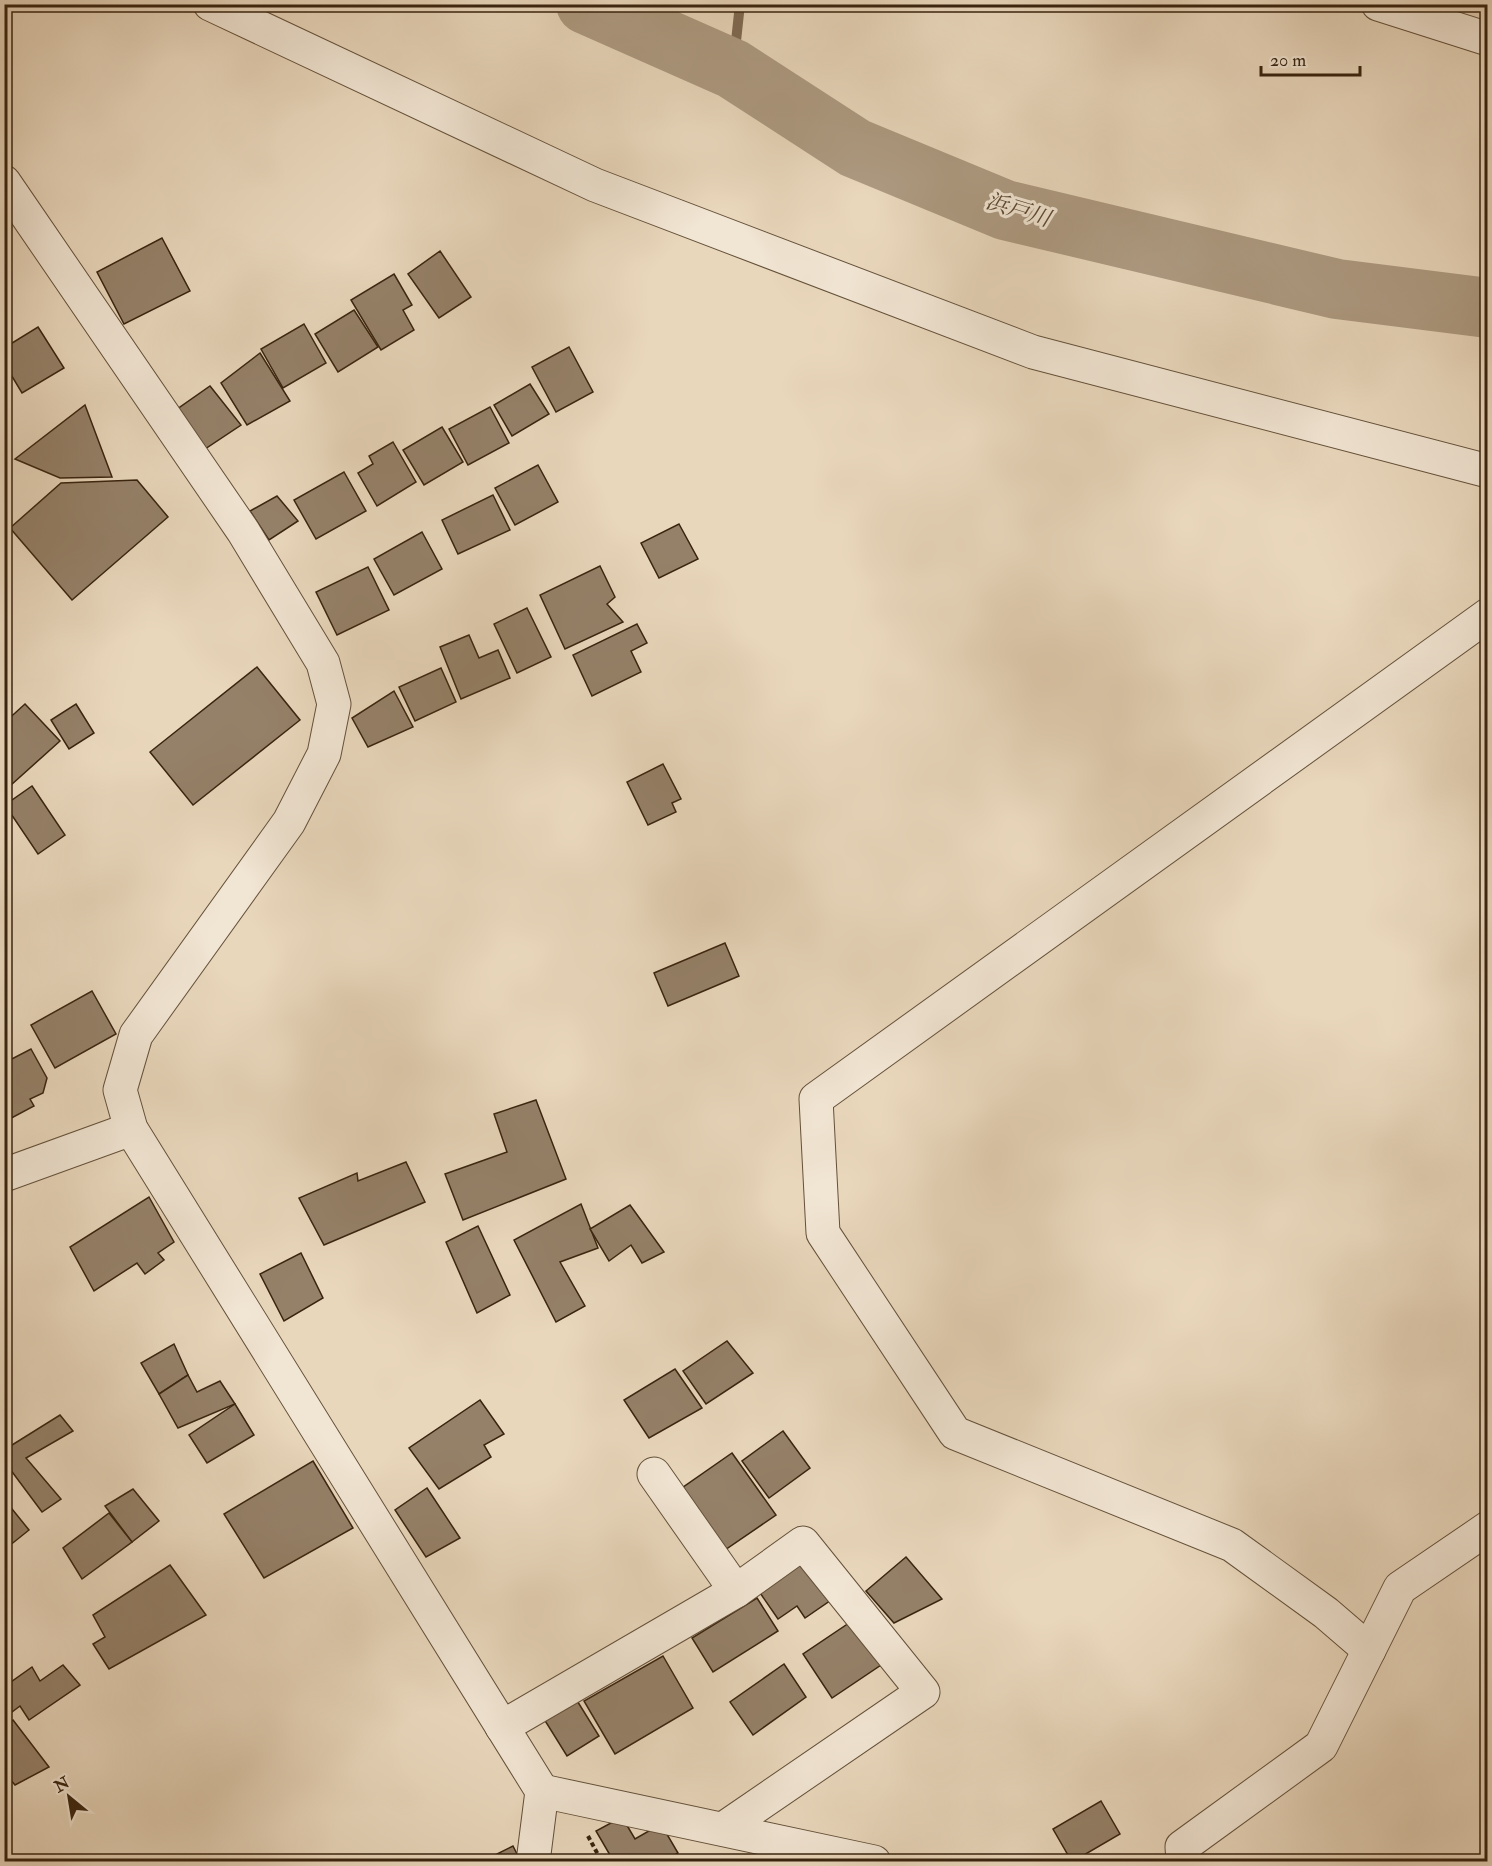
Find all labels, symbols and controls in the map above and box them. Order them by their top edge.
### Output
scale bar [1261,39,1360,77]
text: 20 m [1270,49,1306,72]
water label: 浜戸川 [982,187,1056,234]
north arrow [39,1767,99,1827]
text: N [50,1772,74,1798]

